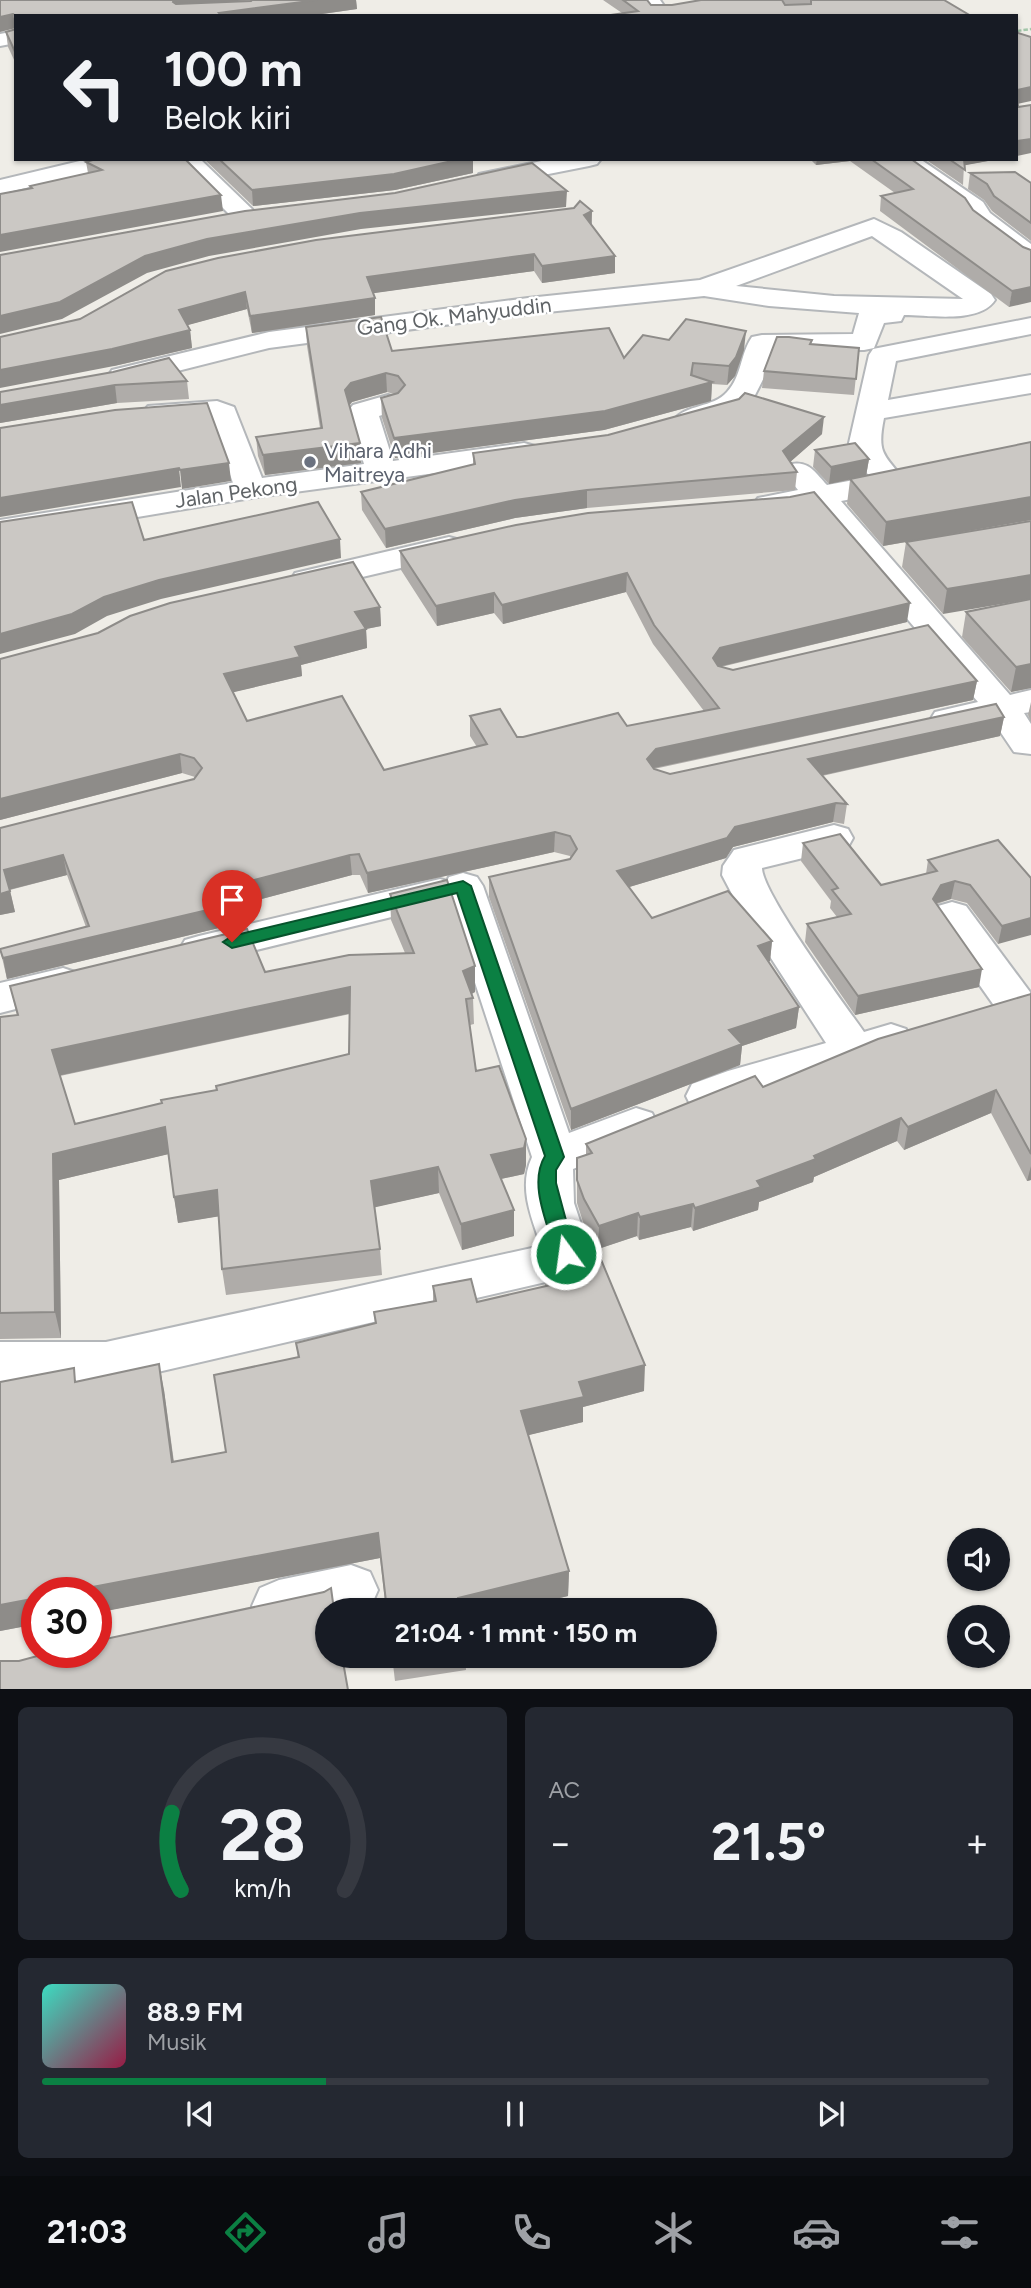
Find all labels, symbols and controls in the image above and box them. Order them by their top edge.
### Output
text: 100 m [164,39,303,98]
icon: left [49,42,140,133]
text: Belok kiri [164,99,291,137]
street label: Gang Ok. Mahyuddin [355,292,553,340]
place label: Vihara Adhi Maitreya [324,438,432,487]
marker: Vihara Adhi Maitreya [302,454,318,470]
street label: Jalan Pekong [173,471,299,513]
pin [202,870,262,942]
icon: arrive [213,881,251,919]
position arrow [529,1217,603,1291]
map controls [947,1528,1010,1668]
button: sound [947,1528,1010,1591]
speed limit sign: 30 [21,1577,112,1668]
button: search [947,1605,1010,1668]
text: 21:04 · 1 mnt · 150 m [395,1617,637,1649]
text: AC [549,1776,580,1804]
text: 28 [219,1791,306,1878]
text: 21.5° [711,1811,826,1873]
text: − [549,1820,572,1866]
text: + [965,1820,989,1866]
text: km/h [234,1872,291,1902]
text: 88.9 FM [147,1996,243,2028]
text: Musik [147,2028,207,2056]
icon: previous [181,2095,219,2133]
icon: pause [496,2095,534,2133]
icon: next [812,2095,850,2133]
icon: directions [221,2208,270,2257]
icon: music [364,2208,413,2257]
icon: phone [507,2208,556,2257]
icon: climate [649,2208,698,2257]
icon: car [792,2208,841,2257]
icon: filters [935,2208,984,2257]
text: 21:03 [47,2213,127,2251]

